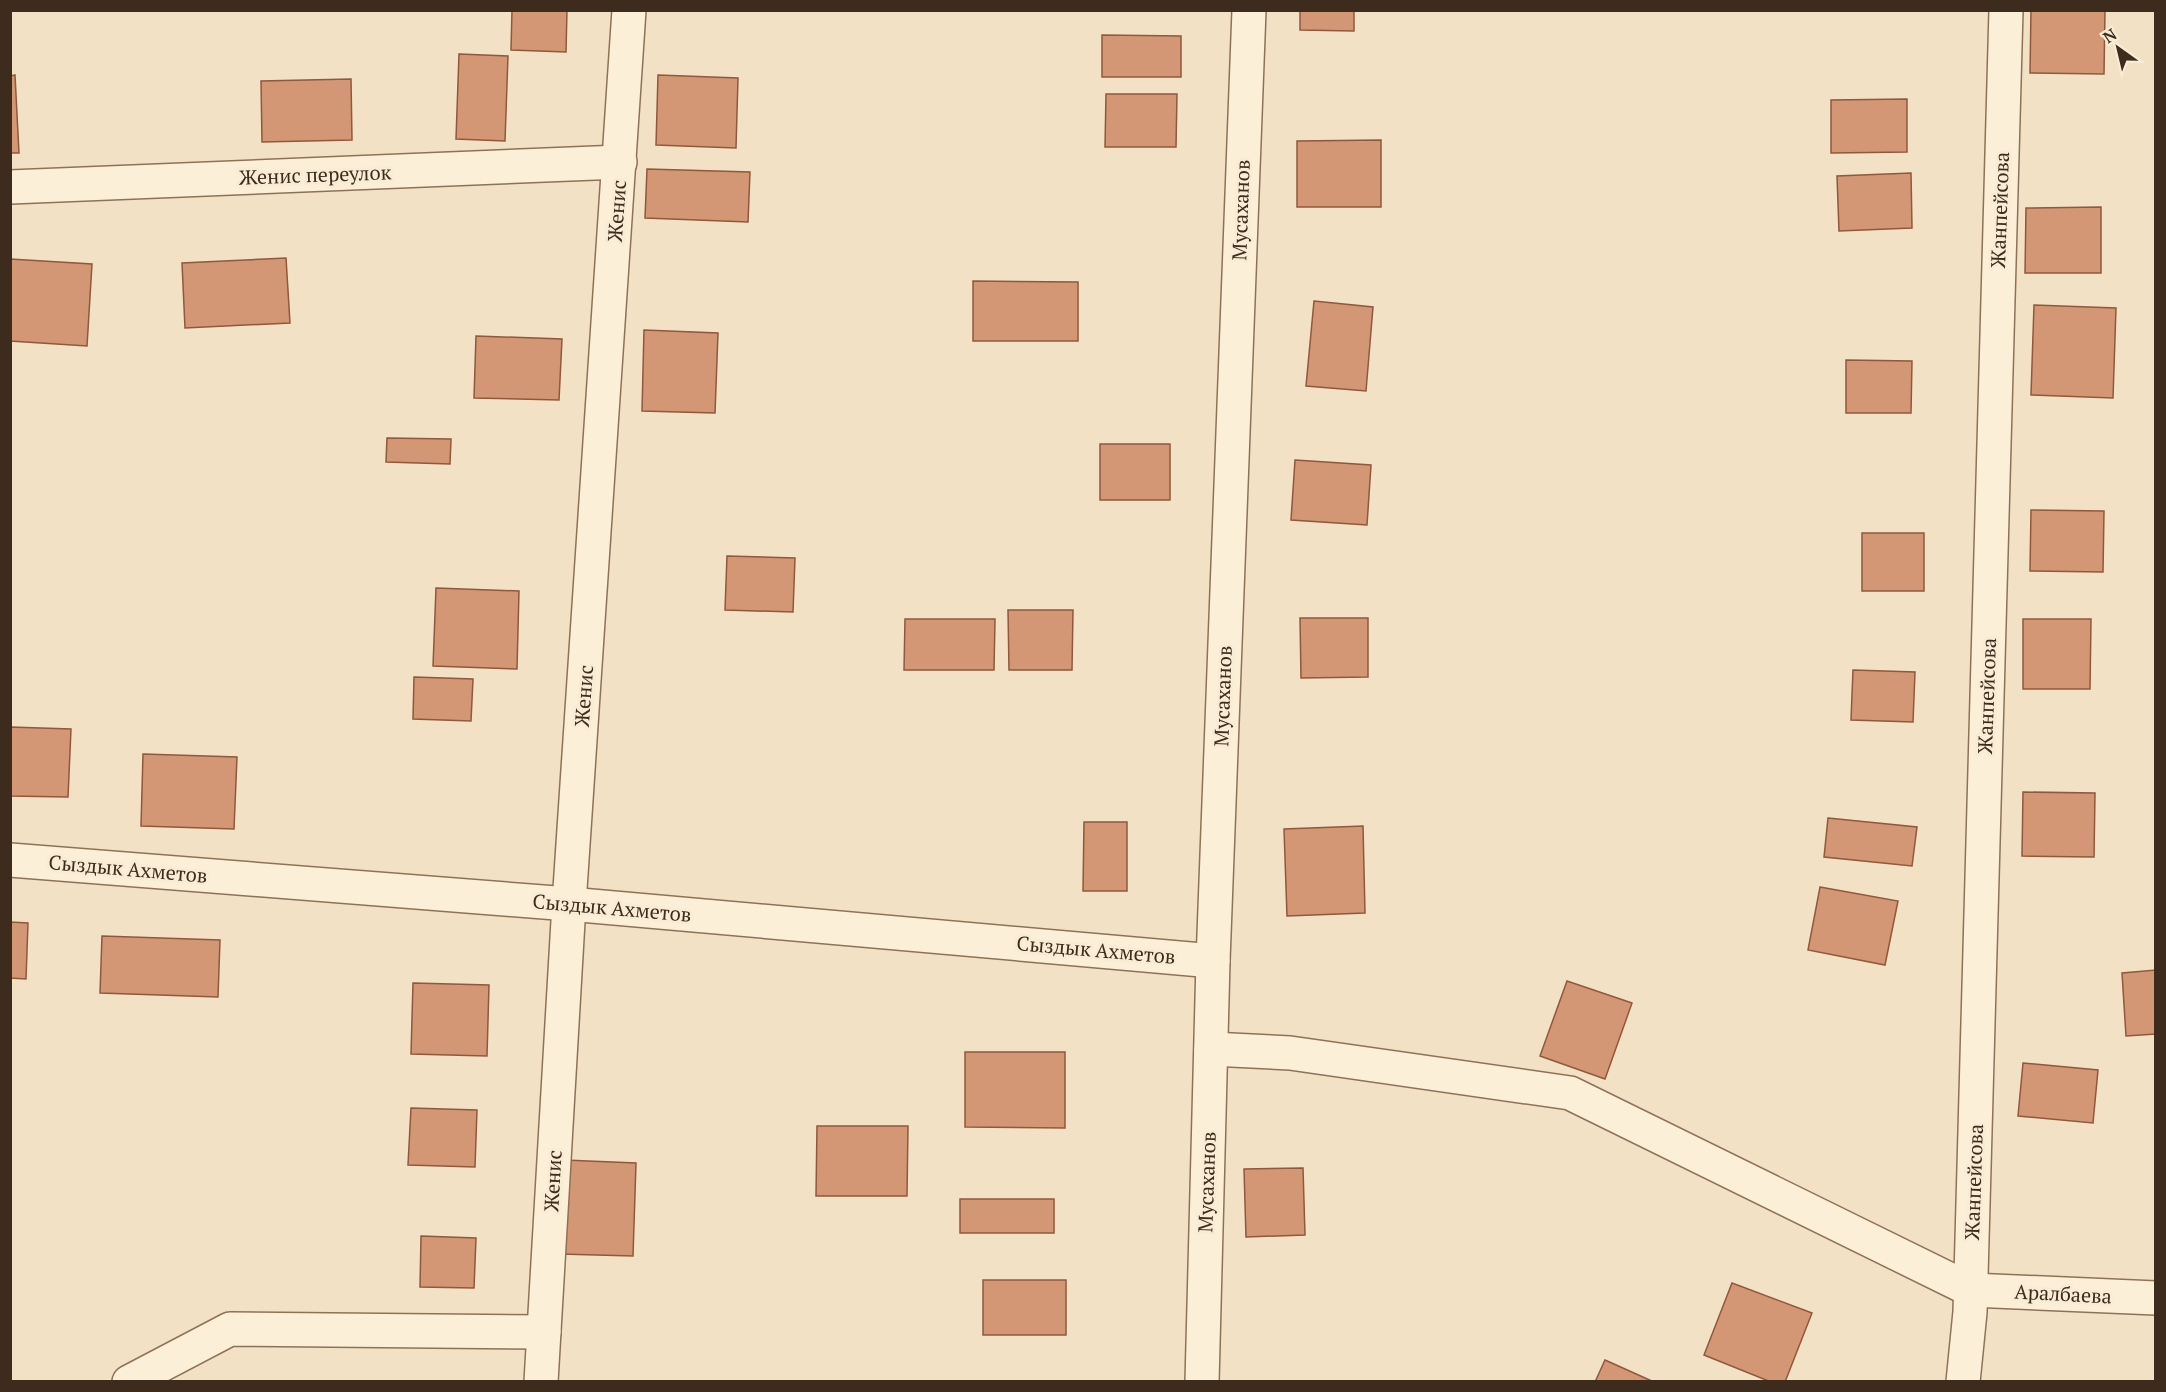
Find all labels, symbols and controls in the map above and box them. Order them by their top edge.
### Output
north arrow [2088,18,2148,78]
text: N [2098,23,2121,48]
street label: Жанпейсова [1984,151,2015,269]
street label: Женис переулок [238,158,392,191]
street label: Мусаханов [1225,159,1256,261]
street label: Женис [601,179,632,243]
street label: Жанпейсова [1971,637,2002,755]
street label: Мусаханов [1207,645,1238,747]
street label: Женис [568,664,599,728]
street label: Сыздык Ахметов [48,848,209,889]
street label: Сыздык Ахметов [532,887,693,928]
street label: Сыздык Ахметов [1016,929,1177,970]
street label: Жанпейсова [1958,1123,1989,1241]
street label: Мусаханов [1191,1131,1222,1233]
street label: Женис [537,1149,568,1213]
street label: Аралбаева [2014,1277,2112,1310]

